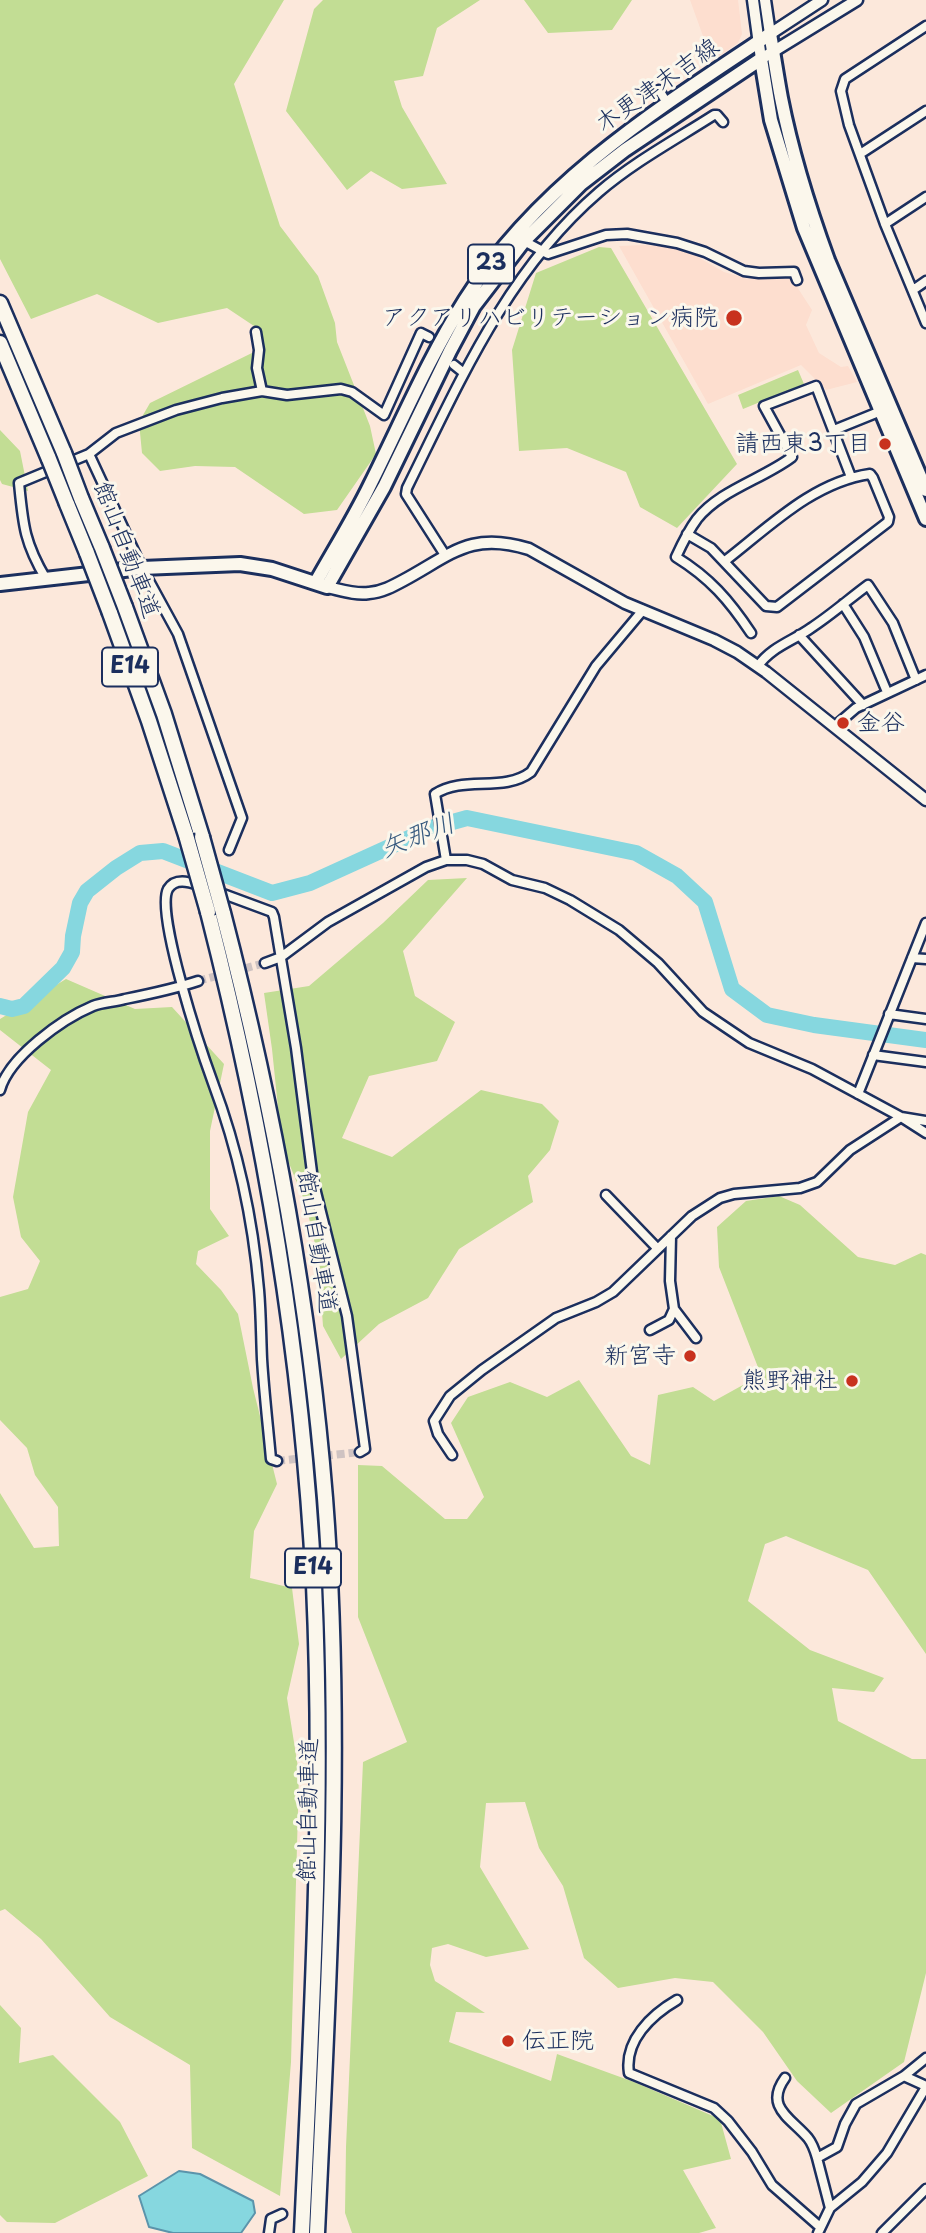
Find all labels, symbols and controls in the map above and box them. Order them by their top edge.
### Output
street label: 木更津末吉線 [591,33,725,139]
road number: 23 [468,244,514,284]
place label: アクアリハビリテーション病院 [382,304,718,332]
marker: アクアリハビリテーション病院 [724,308,744,328]
place label: 請西東3丁目 [735,430,871,458]
marker: 請西東3丁目 [877,436,893,452]
street label: 館山自動車道 [87,478,165,622]
road number: E14 [102,648,158,687]
place label: 金谷 [857,709,905,737]
marker: 金谷 [835,715,851,731]
water label: 矢那川 [376,808,460,866]
street label: 館山自動車道 [291,1169,341,1315]
place label: 新宮寺 [604,1342,676,1370]
marker: 新宮寺 [682,1348,698,1364]
place label: 熊野神社 [742,1367,838,1395]
marker: 熊野神社 [844,1373,860,1389]
road number: E14 [285,1548,341,1588]
street label: 館山自動車道 [293,1738,325,1882]
place label: 伝正院 [522,2027,594,2055]
marker: 伝正院 [500,2033,516,2049]

